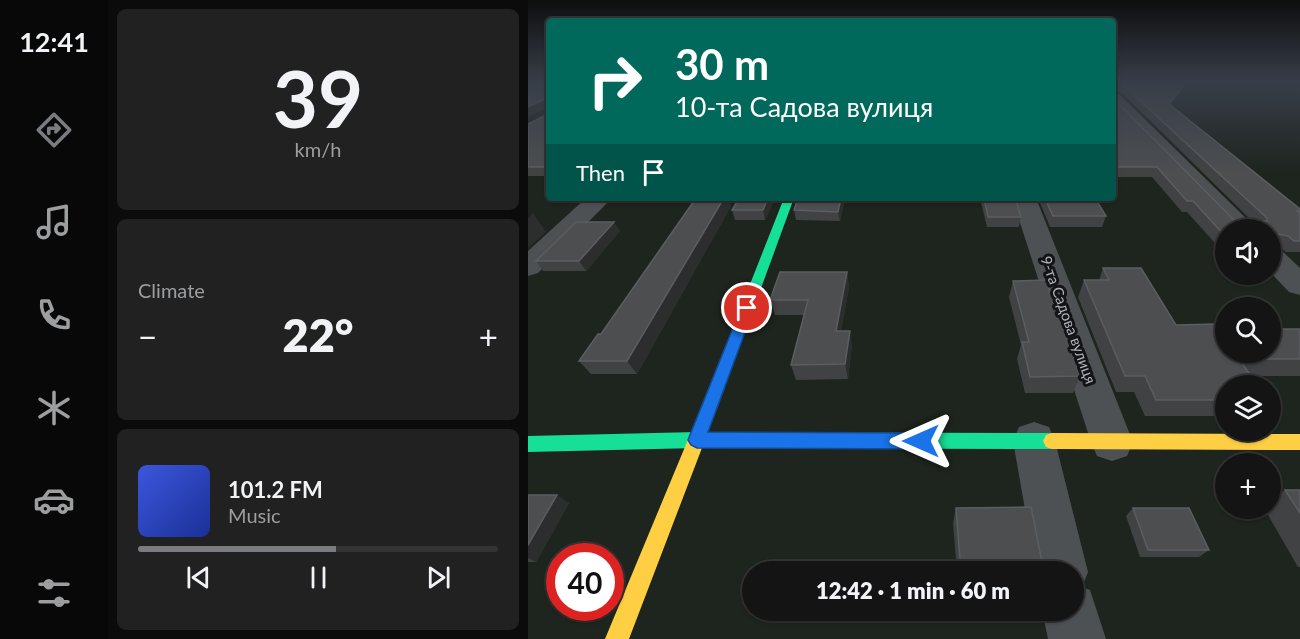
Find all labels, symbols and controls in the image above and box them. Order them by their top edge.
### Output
text: 12:41 [19,25,89,58]
text: 30 m [675,39,769,89]
icon: right [576,42,654,120]
text: 39 [273,51,363,145]
text: 10-та Садова вулиця [675,90,933,123]
icon: directions [33,109,75,151]
text: km/h [295,137,341,161]
icon: arrive [637,156,670,189]
text: Then [576,159,625,186]
icon: music [33,201,75,243]
map controls [1215,219,1281,519]
button: sound [1215,219,1281,285]
street label: 9-та Садова вулиця [1037,253,1100,386]
text: Climate [138,278,205,302]
pin [721,282,772,333]
icon: arrive [730,291,763,324]
icon: phone [33,294,75,336]
button: search [1215,297,1281,363]
text: 22° [283,308,353,362]
text: − [138,316,157,356]
text: + [479,316,498,356]
button: layers [1215,375,1281,441]
icon: climate [33,387,75,429]
position arrow [889,409,953,473]
button: + [1215,453,1281,519]
text: 101.2 FM [228,476,323,503]
icon: car [33,479,75,521]
text: Music [228,503,281,527]
speed limit sign: 40 [546,543,624,621]
icon: previous [182,561,215,594]
icon: pause [302,561,335,594]
icon: next [422,561,455,594]
icon: filters [33,572,75,614]
text: 12:42 · 1 min · 60 m [816,577,1010,604]

